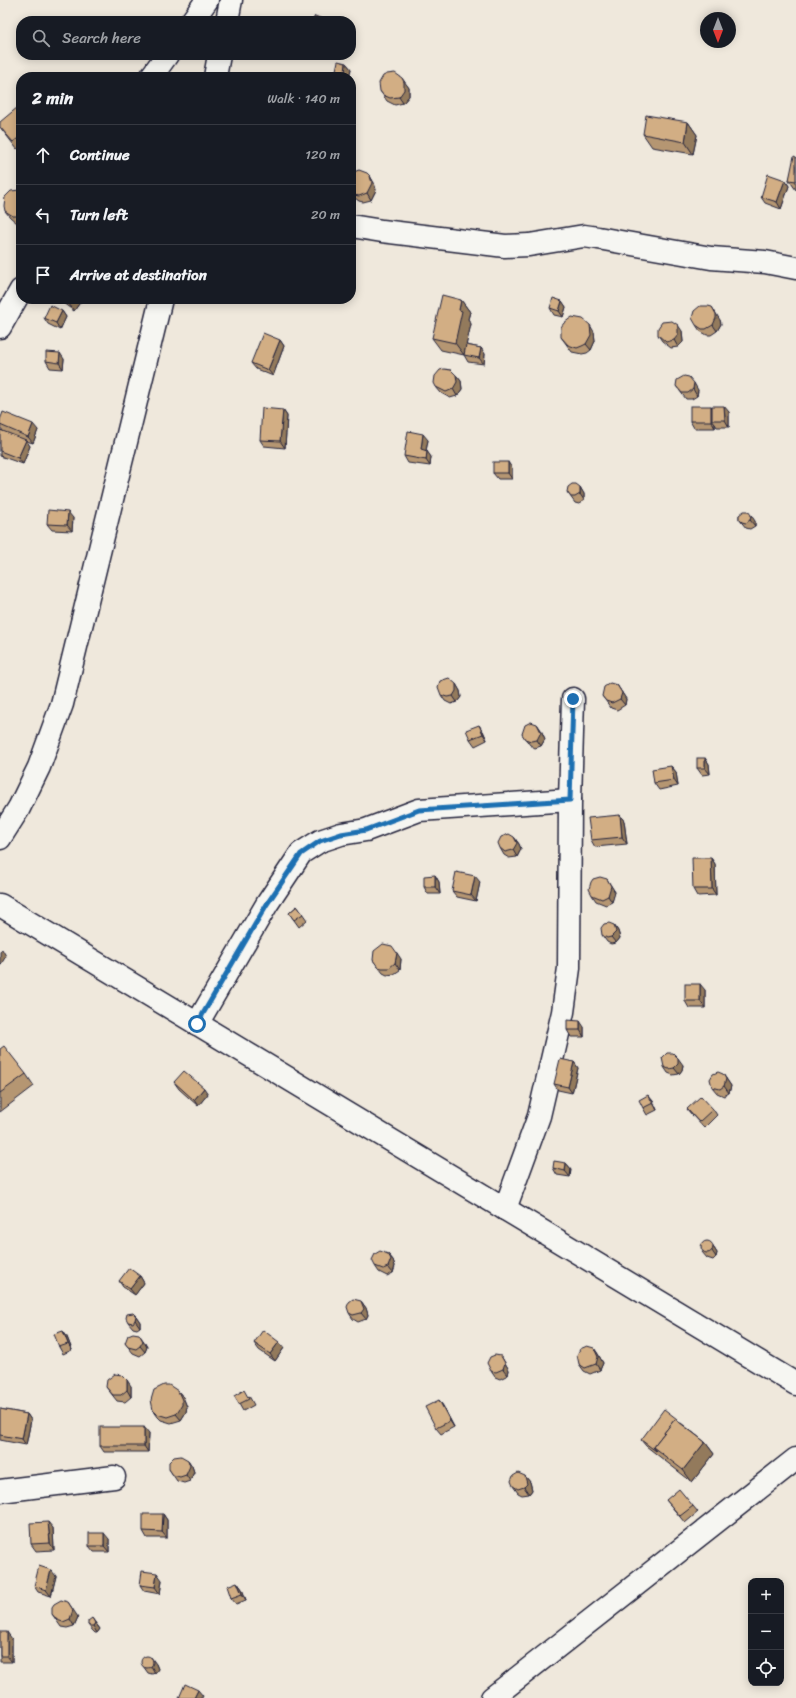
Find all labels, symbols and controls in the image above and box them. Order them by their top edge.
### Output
north arrow [700,12,736,48]
search box [16,16,356,60]
text: Search here [62,25,141,51]
icon: search [30,27,52,49]
text: 2 min [32,83,73,113]
text: Walk · 140 m [267,87,340,110]
text: Continue [70,142,130,168]
text: 120 m [305,143,340,166]
icon: ahead [32,144,54,166]
text: Turn left [70,202,128,228]
text: 20 m [311,203,340,226]
icon: left [32,204,54,226]
text: Arrive at destination [70,262,207,288]
icon: arrive [32,264,54,286]
route end [564,690,582,708]
route start [188,1015,206,1033]
map controls [748,1578,784,1686]
button: + [748,1578,784,1614]
button: − [748,1614,784,1650]
button: locate [748,1650,784,1686]

